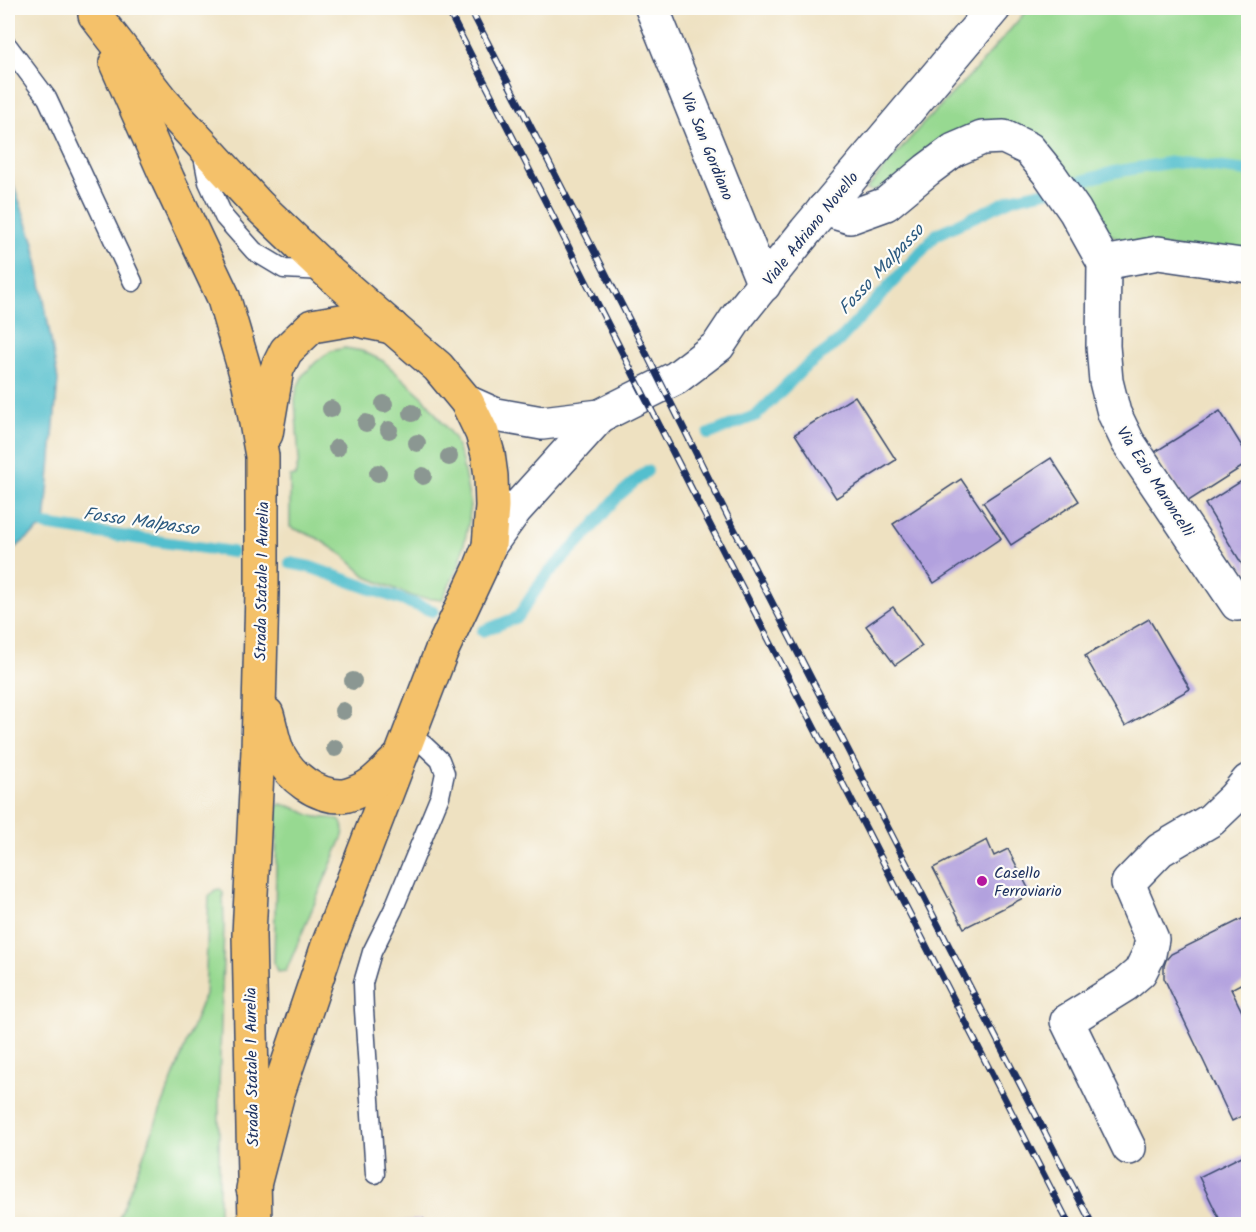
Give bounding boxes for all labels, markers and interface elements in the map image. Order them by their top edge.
street label: Via San Gordiano [674,89,740,204]
street label: Viale Adriano Novello [757,166,865,292]
water label: Fosso Malpasso [832,216,933,322]
street label: Via Ezio Maroncelli [1110,422,1201,543]
water label: Fosso Malpasso [81,500,202,545]
street label: Strada Statale 1 Aurelia [249,501,276,661]
place label: Casello Ferroviario [994,861,1062,904]
marker: Casello Ferroviario [975,874,989,888]
street label: Strada Statale 1 Aurelia [239,987,266,1147]

